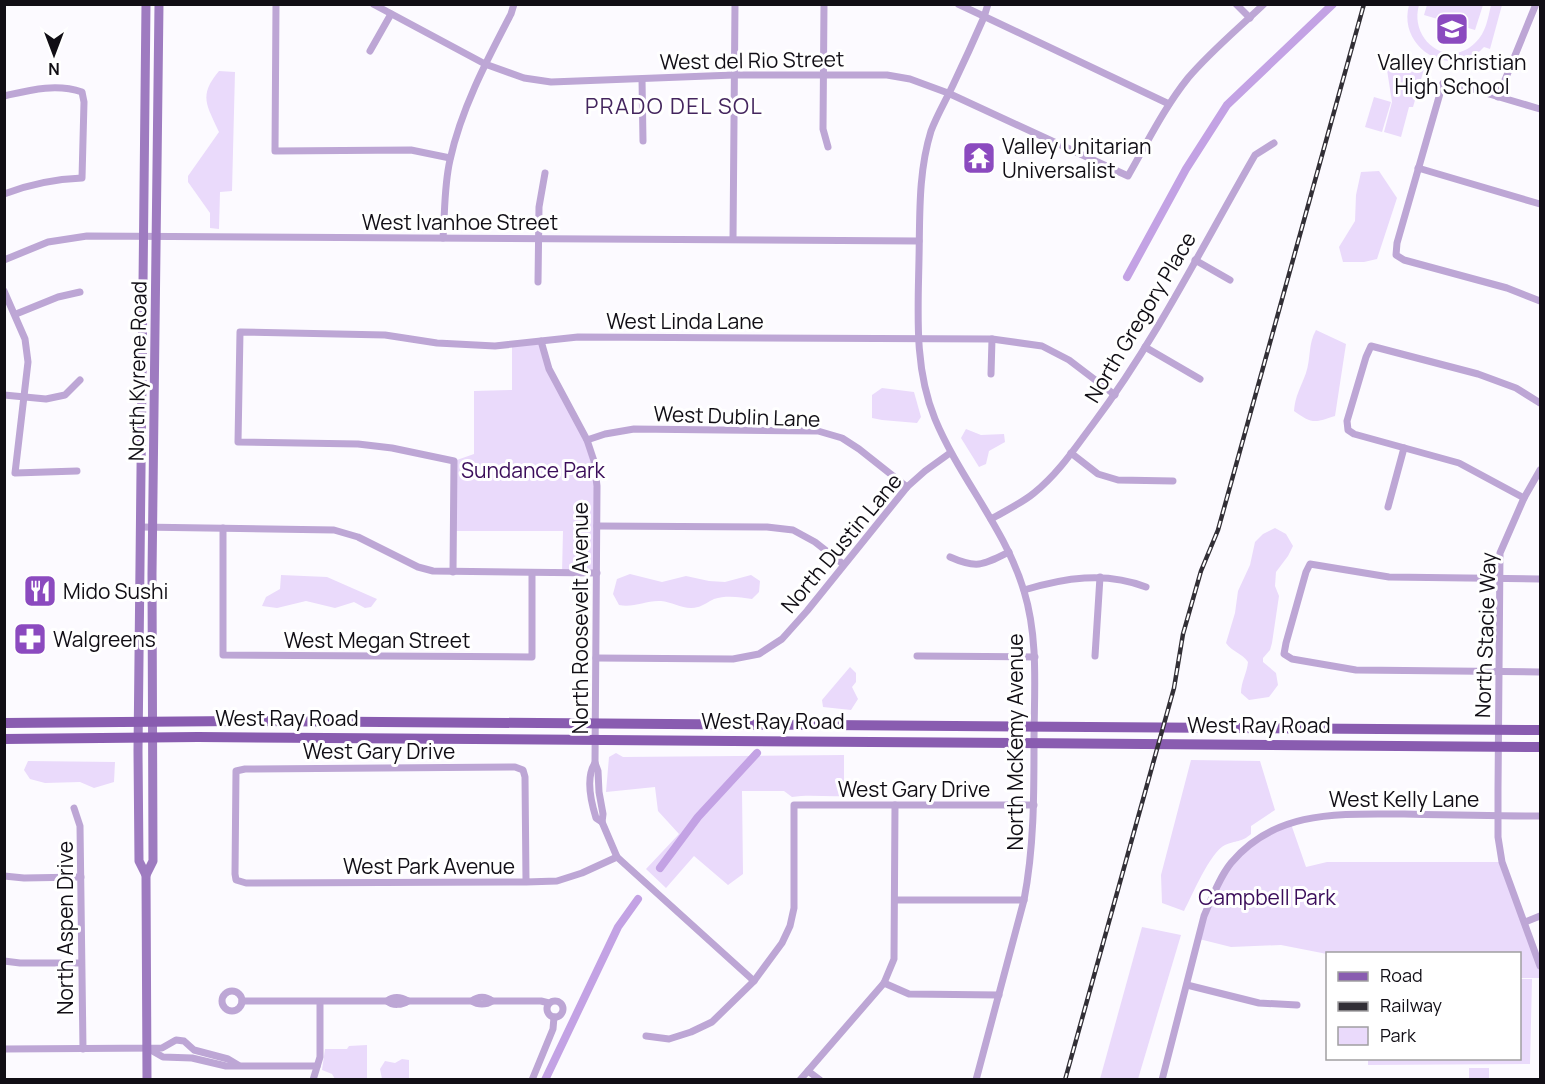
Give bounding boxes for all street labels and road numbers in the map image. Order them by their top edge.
street label: West del Rio Street [659,44,845,76]
street label: West Ivanhoe Street [362,208,558,236]
street label: North Gregory Place [1078,227,1202,407]
street label: North Kyrene Road [121,281,153,461]
street label: West Linda Lane [606,307,764,335]
street label: West Dublin Lane [653,399,821,433]
street label: North Dustin Lane [774,467,908,619]
street label: North Roosevelt Avenue [566,502,594,734]
street label: North Stacie Way [1468,552,1502,718]
street label: West Megan Street [284,626,470,654]
street label: North McKemy Avenue [1001,634,1029,850]
street label: West Ray Road [215,704,359,732]
street label: West Ray Road [701,707,845,735]
street label: West Ray Road [1187,711,1331,739]
street label: West Gary Drive [303,737,455,765]
street label: West Gary Drive [838,775,990,803]
street label: West Kelly Lane [1329,785,1479,813]
street label: North Aspen Drive [51,841,79,1015]
street label: West Park Avenue [343,852,515,880]

